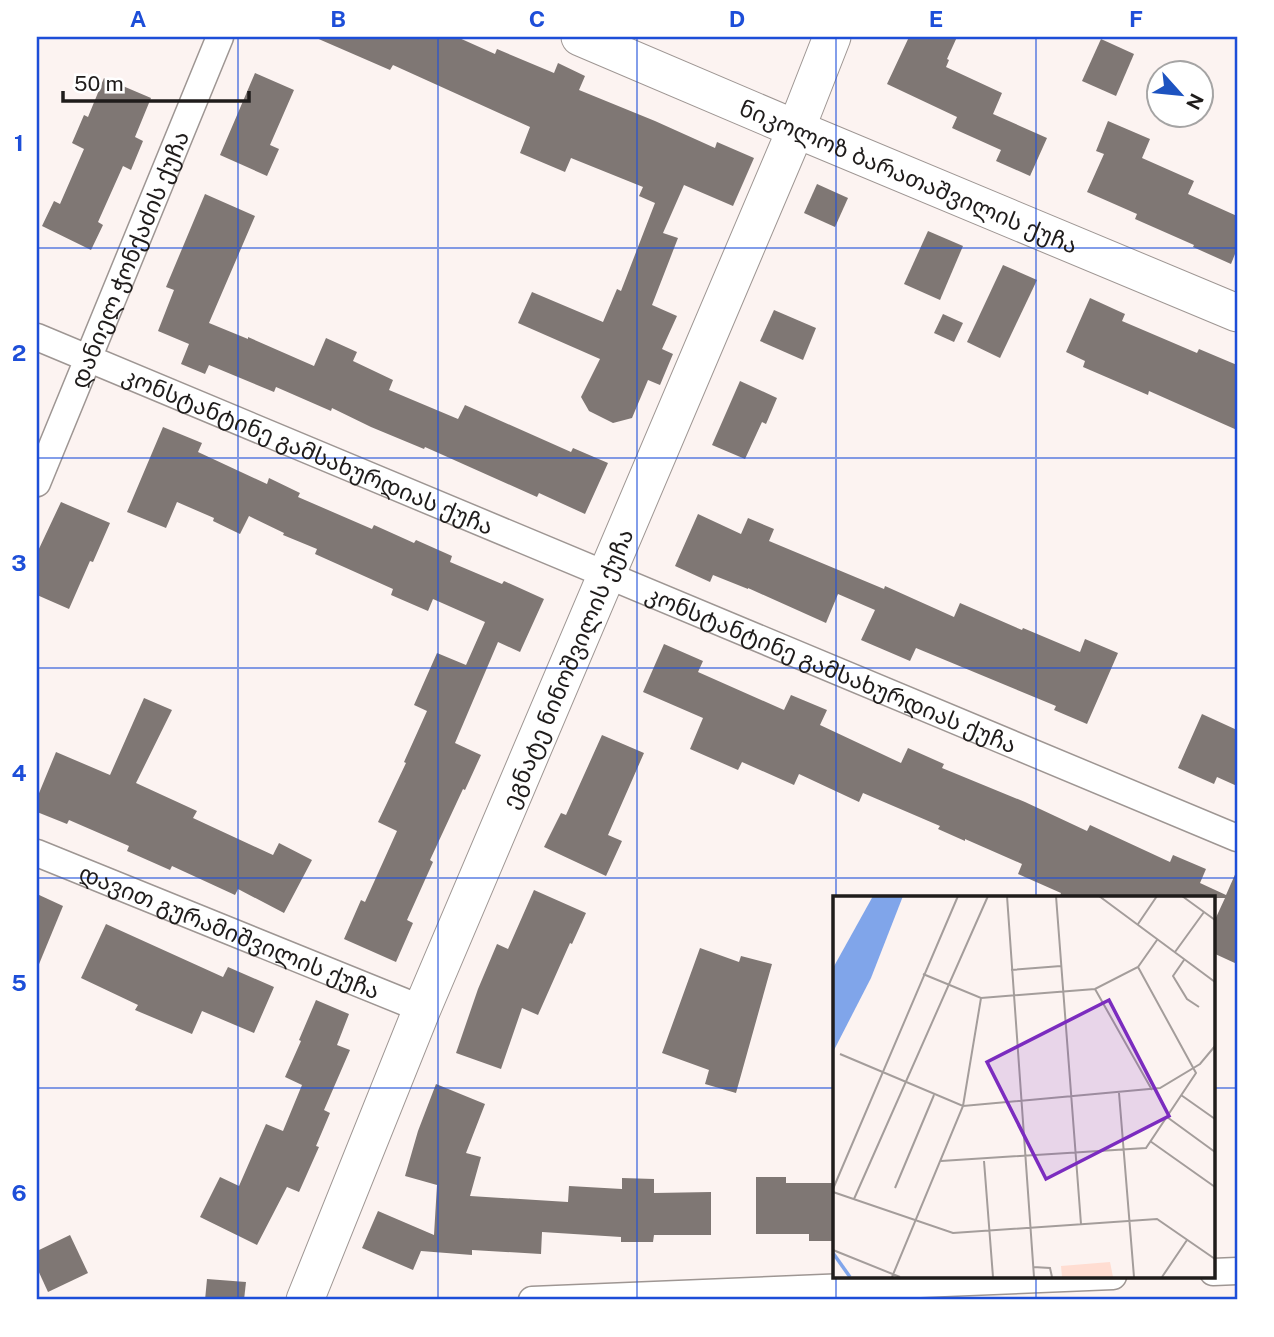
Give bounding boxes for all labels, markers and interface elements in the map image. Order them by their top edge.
text: A [130,5,147,32]
text: B [330,5,346,32]
text: C [529,5,545,32]
text: D [729,5,745,32]
text: E [929,5,943,32]
text: F [1129,5,1143,32]
scale bar [63,60,248,104]
north arrow [1144,60,1214,130]
text: 50 m [74,71,124,96]
text: N [1182,90,1208,113]
street label: ნიკოლოზ ბარათაშვილის ქუჩა [736,93,1082,259]
street label: დანიელ ჭონქაძის ქუჩა [64,126,194,392]
text: 1 [14,129,24,156]
text: 2 [12,339,26,366]
street label: კონსტანტინე გამსახურდიას ქუჩა [119,361,498,540]
street label: ეგნატე ნინოშვილის ქუჩა [496,524,638,812]
text: 3 [11,549,27,576]
street label: კონსტანტინე გამსახურდიას ქუჩა [642,579,1021,758]
text: 4 [11,759,27,786]
street label: დავით გურამიშვილის ქუჩა [75,858,384,1004]
inset map [833,896,1214,1278]
text: 5 [11,969,27,996]
text: 6 [11,1179,27,1206]

